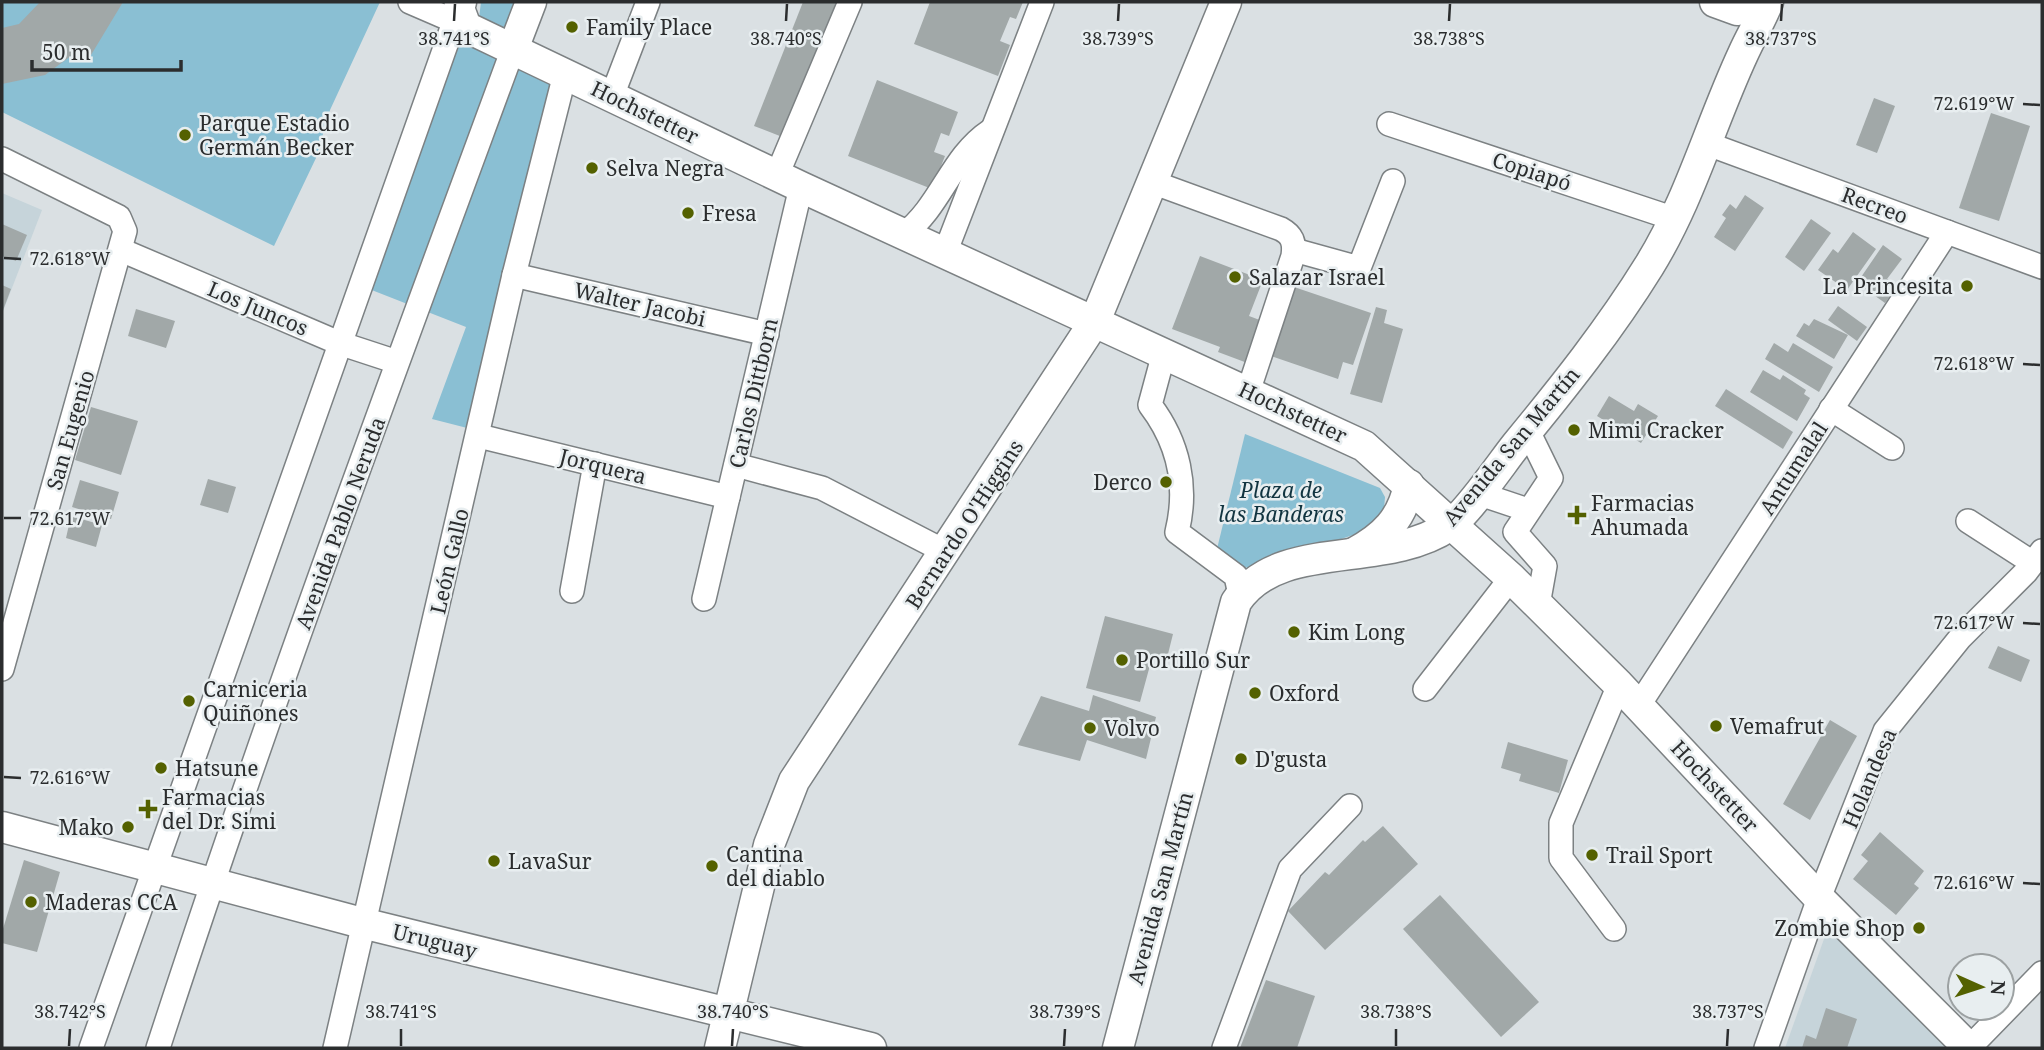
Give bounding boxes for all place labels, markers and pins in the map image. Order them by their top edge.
place label: Family Place [586,13,712,41]
marker: Family Place [564,19,580,35]
place label: Parque Estadio Germán Becker [199,109,354,161]
marker: Parque Estadio Germán Becker [177,127,193,143]
place label: Selva Negra [606,154,724,182]
marker: Selva Negra [584,160,600,176]
place label: Fresa [702,199,757,227]
marker: Fresa [680,205,696,221]
place label: Salazar Israel [1249,263,1385,291]
marker: Salazar Israel [1227,269,1243,285]
place label: La Princesita [1823,272,1953,300]
marker: La Princesita [1959,278,1975,294]
place label: Mimi Cracker [1588,416,1724,444]
marker: Mimi Cracker [1566,422,1582,438]
place label: Derco [1093,468,1152,496]
marker: Derco [1158,474,1174,490]
place label: Farmacias Ahumada [1591,489,1694,541]
marker: Farmacias Ahumada [1569,507,1585,523]
place label: Kim Long [1308,618,1405,646]
marker: Kim Long [1286,624,1302,640]
place label: Portillo Sur [1136,646,1250,674]
marker: Portillo Sur [1114,652,1130,668]
place label: Carniceria Quiñones [203,675,308,727]
place label: Oxford [1269,679,1339,707]
marker: Oxford [1247,685,1263,701]
marker: Carniceria Quiñones [181,693,197,709]
place label: Vemafrut [1730,712,1824,740]
place label: Volvo [1104,714,1160,742]
marker: Vemafrut [1708,718,1724,734]
marker: Volvo [1082,720,1098,736]
place label: D'gusta [1255,745,1327,773]
marker: D'gusta [1233,751,1249,767]
place label: Hatsune [175,754,258,782]
marker: Hatsune [153,760,169,776]
place label: Farmacias del Dr. Simi [162,783,276,835]
marker: Farmacias del Dr. Simi [140,801,156,817]
place label: Mako [58,813,114,841]
marker: Mako [120,819,136,835]
place label: Cantina del diablo [726,840,825,892]
place label: Trail Sport [1606,841,1713,869]
place label: LavaSur [508,847,592,875]
marker: Trail Sport [1584,847,1600,863]
marker: LavaSur [486,853,502,869]
marker: Cantina del diablo [704,858,720,874]
place label: Maderas CCA [45,888,178,916]
marker: Maderas CCA [23,894,39,910]
place label: Zombie Shop [1775,914,1905,942]
marker: Zombie Shop [1911,920,1927,936]

